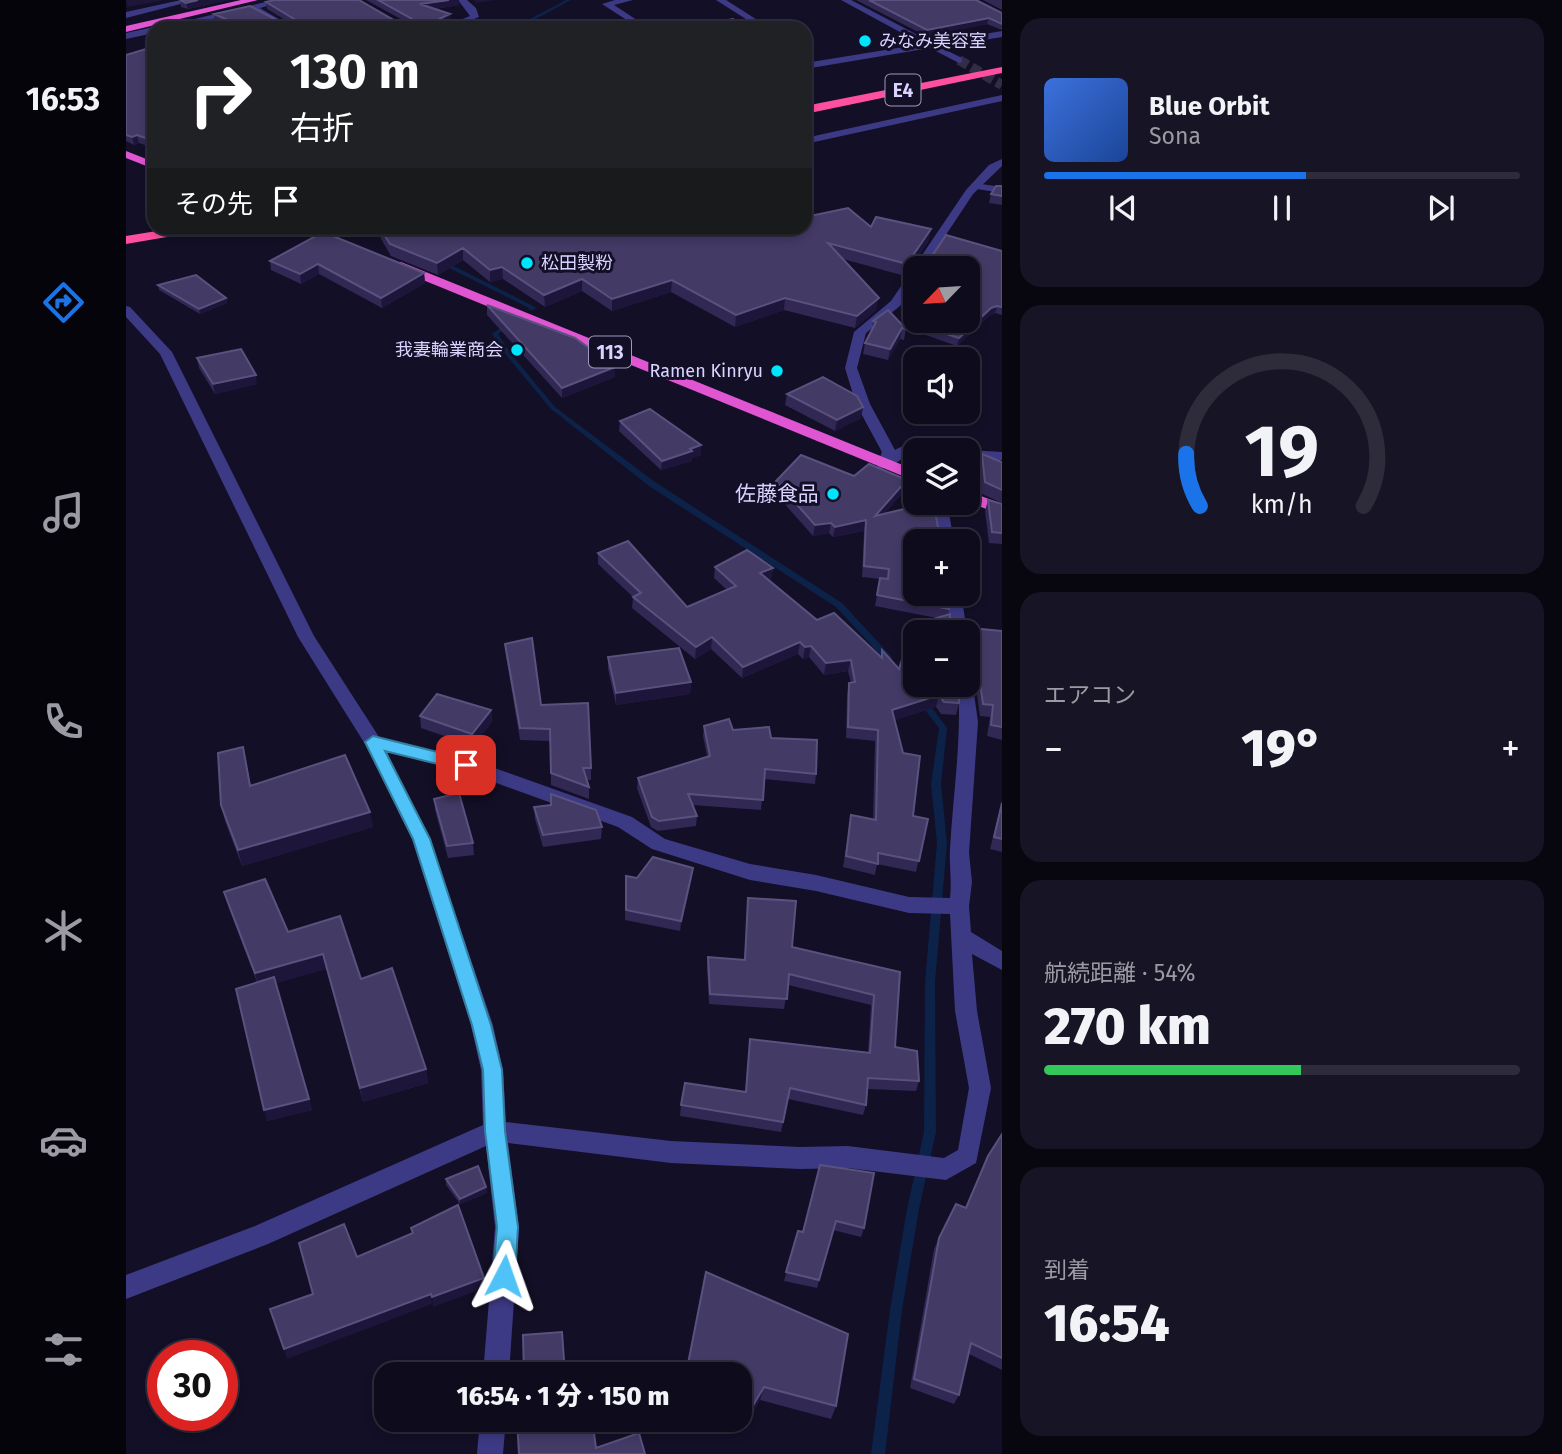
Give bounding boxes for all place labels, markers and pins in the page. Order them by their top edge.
place label: みなみ美容室 [879,30,987,52]
marker: みなみ美容室 [857,33,873,49]
place label: 松田製粉 [541,252,613,274]
marker: 松田製粉 [519,255,535,271]
place label: 我妻輪業商会 [395,339,503,361]
marker: 我妻輪業商会 [509,342,525,358]
place label: Ramen Kinryu [649,360,763,382]
marker: Ramen Kinryu [769,363,785,379]
place label: 佐藤食品 [735,481,819,507]
marker: 佐藤食品 [825,486,841,502]
pin [436,735,496,795]

